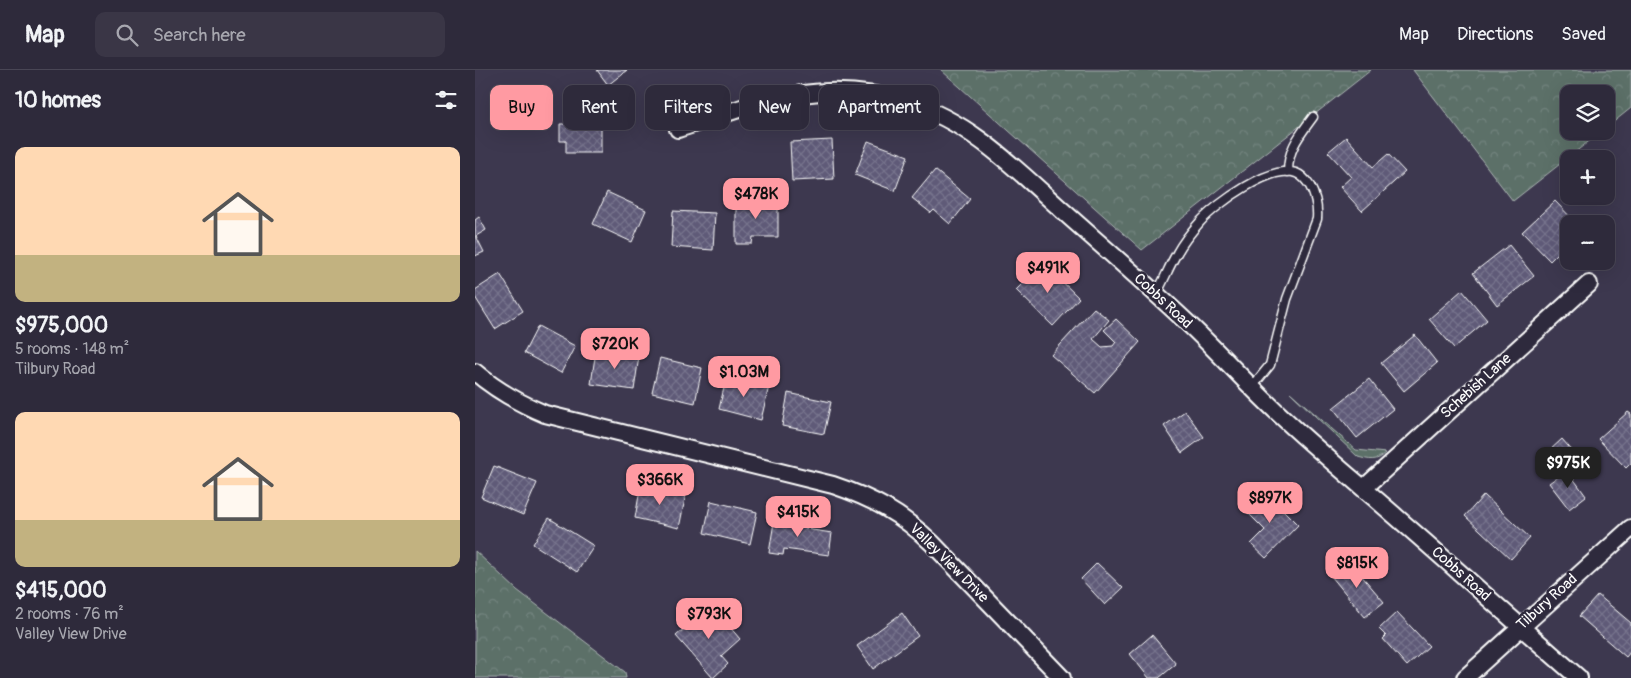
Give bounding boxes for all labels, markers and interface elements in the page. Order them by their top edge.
search box [95,12,445,57]
text: Map [25,20,65,49]
icon: search [113,21,141,49]
text: Search here [153,23,246,47]
text: Map [1399,23,1429,46]
text: Directions [1457,23,1533,46]
text: Saved [1561,23,1606,46]
chip: Buy [490,85,553,130]
chip: Rent [563,85,635,130]
chip: Filters [645,85,730,130]
chip: New [740,85,809,130]
chip: Apartment [819,85,939,130]
map controls [1560,85,1615,270]
button: layers [1560,85,1615,140]
icon: filters [432,86,460,114]
text: 10 homes [15,87,101,114]
button: + [1560,150,1615,205]
pin: $478K [721,178,791,220]
icon: home [193,179,283,269]
text: $478K [734,184,778,204]
button: − [1560,215,1615,270]
pin: $491K [1013,252,1083,294]
text: $491K [1027,258,1069,278]
street label: Cobbs Road [1130,269,1196,333]
text: $975,000 [15,312,108,339]
pin: $720K [580,328,650,370]
text: $720K [592,334,638,354]
text: 5 rooms · 148 m² [15,339,129,359]
street label: Schebish Lane [1437,349,1516,423]
pin: $1.03M [703,356,785,398]
text: Tilbury Road [15,359,96,379]
text: $1.03M [719,362,769,382]
icon: home [193,444,283,534]
pin: $975K [1533,446,1603,489]
text: $975K [1546,453,1590,473]
pin: $366K [625,464,695,506]
text: $366K [637,470,683,490]
pin: $897K [1235,482,1305,524]
text: $897K [1248,488,1292,508]
pin: $415K [763,496,833,538]
text: $415K [777,502,819,522]
street label: Valley View Drive [905,519,993,607]
street label: Cobbs Road [1427,542,1495,606]
pin: $815K [1322,546,1392,589]
text: $815K [1336,553,1378,573]
street label: Tilbury Road [1513,570,1581,634]
text: $415,000 [15,577,107,604]
pin: $793K [674,598,744,640]
text: 2 rooms · 76 m² [15,604,124,624]
text: $793K [687,604,731,624]
text: Valley View Drive [15,624,127,644]

